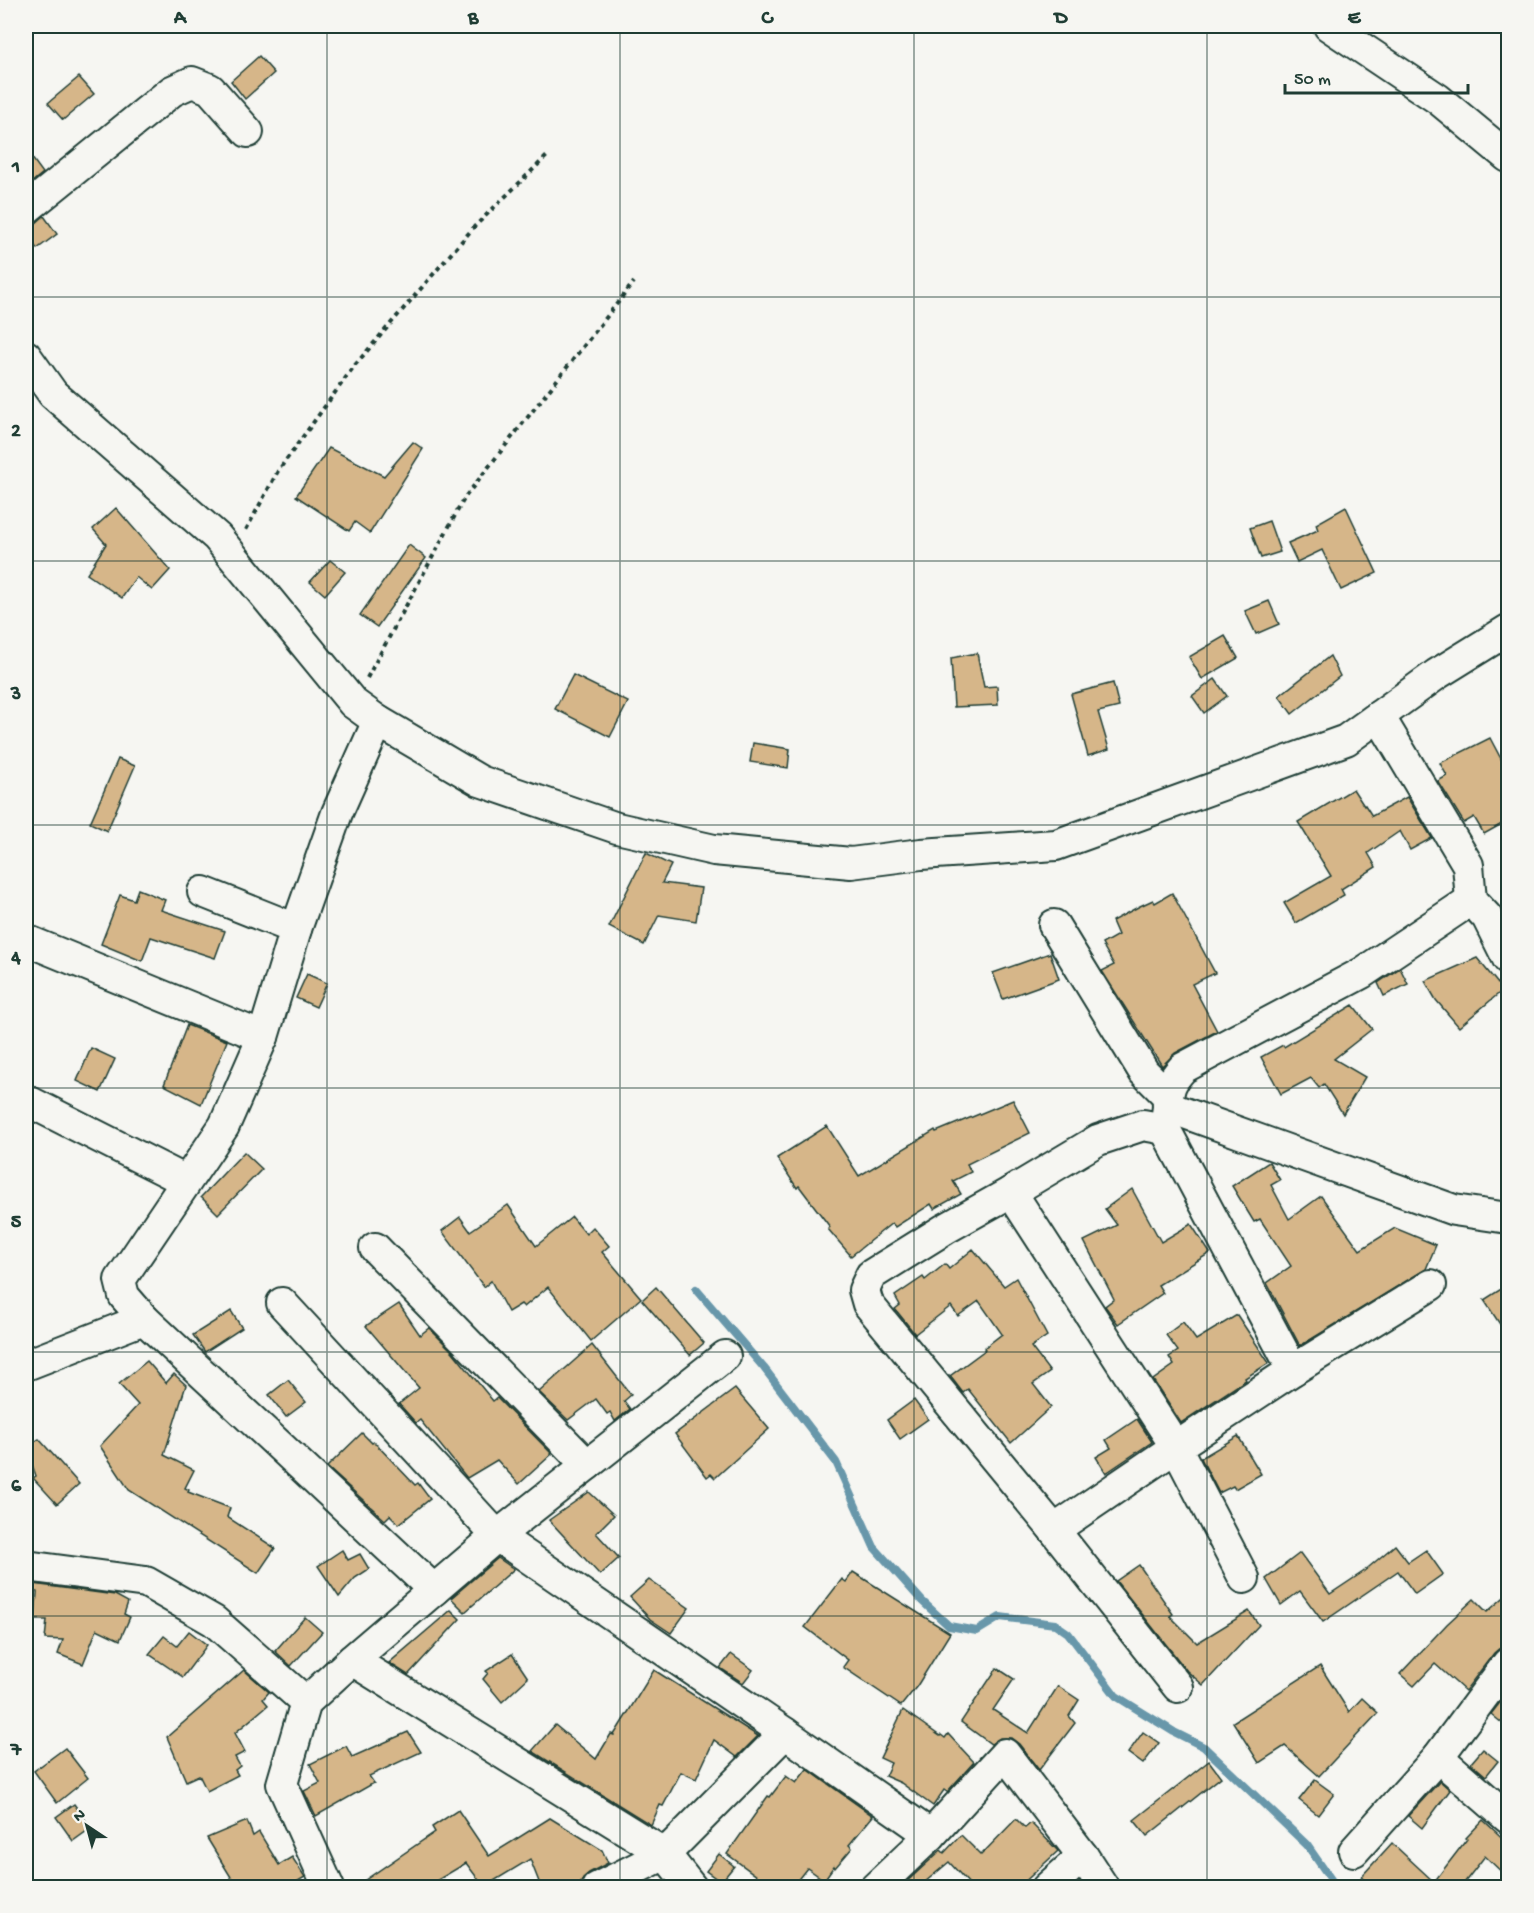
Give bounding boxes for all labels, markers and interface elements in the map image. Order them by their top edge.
text: A [173,8,188,31]
text: B [467,8,479,31]
text: C [761,8,775,31]
text: D [1052,8,1068,31]
text: E [1348,8,1362,31]
scale bar [1285,57,1468,95]
text: 50 m [1294,70,1331,91]
text: 1 [11,157,20,180]
text: 2 [11,421,21,444]
text: 3 [10,684,21,707]
text: 4 [10,948,21,971]
text: 5 [11,1212,22,1235]
text: 6 [11,1476,22,1499]
text: 7 [10,1740,23,1763]
north arrow [57,1796,117,1856]
text: N [70,1806,90,1827]

